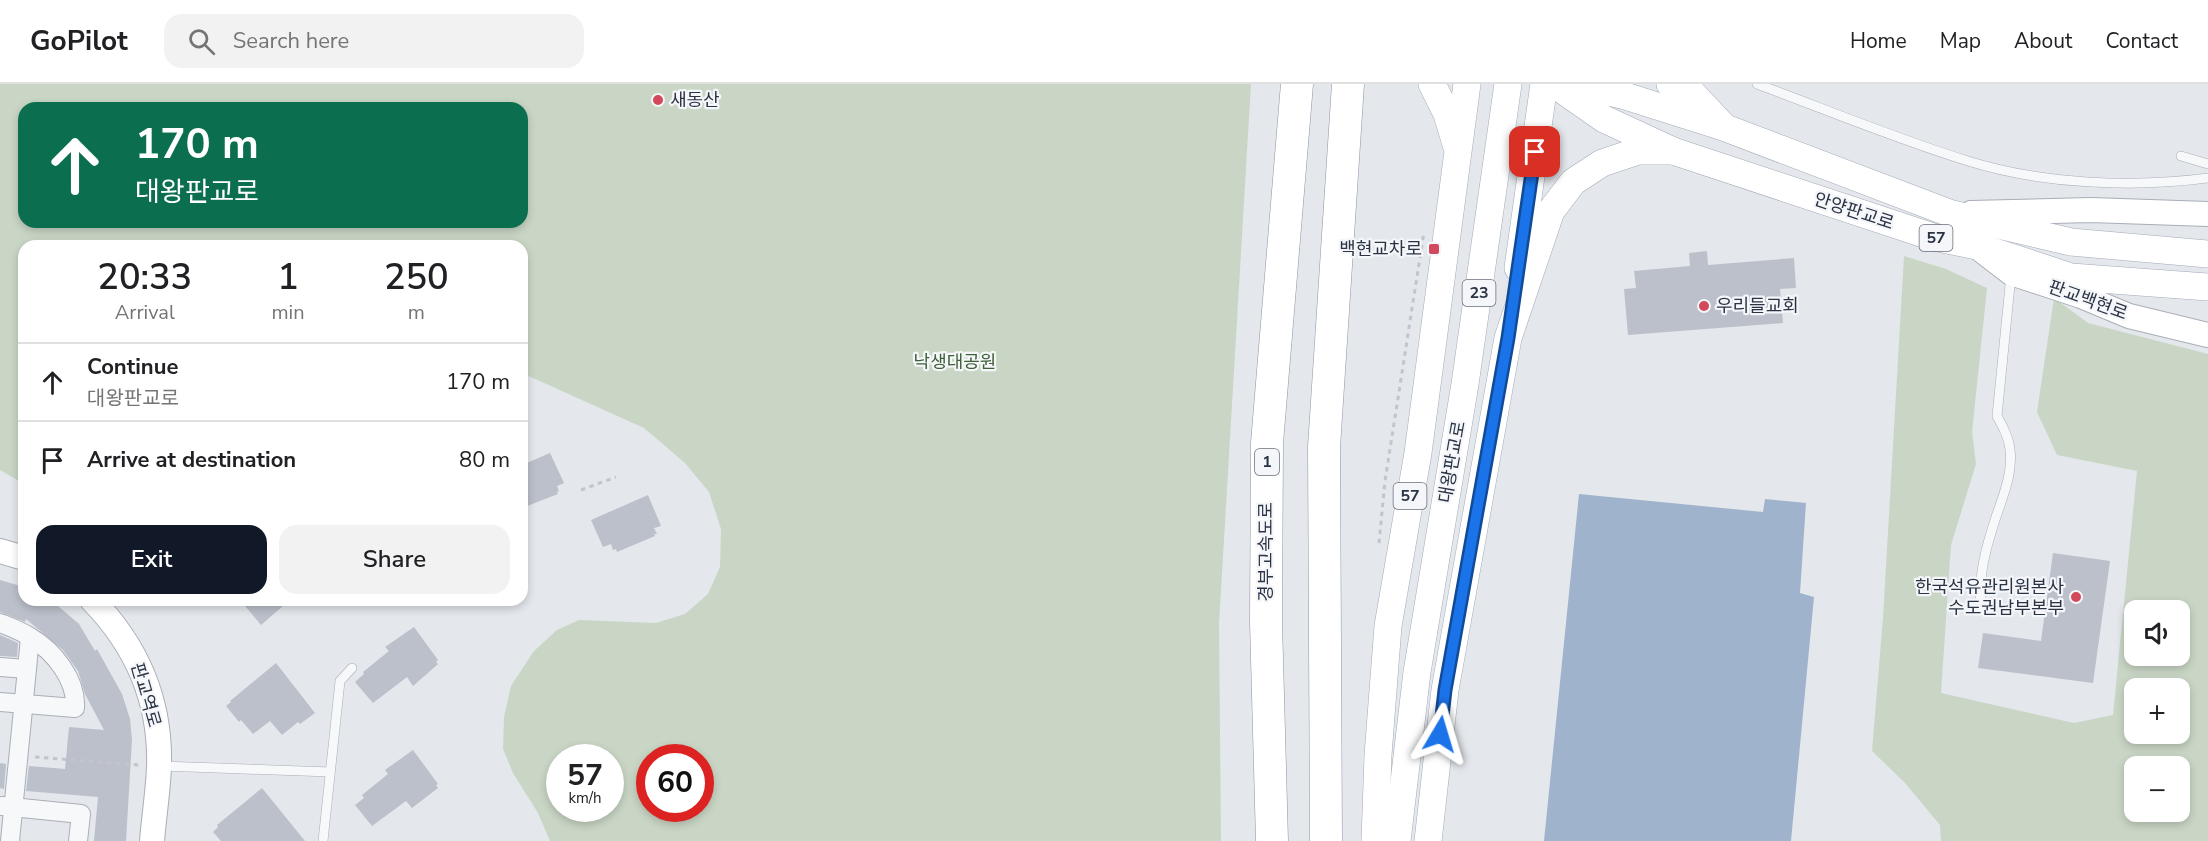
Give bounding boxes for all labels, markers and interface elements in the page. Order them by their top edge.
search box [164,14,584,68]
text: GoPilot [30,22,128,60]
icon: search [185,25,218,58]
text: Search here [233,26,349,56]
text: Home [1850,27,1907,55]
text: Map [1940,27,1981,55]
text: About [2014,27,2072,55]
text: Contact [2105,27,2178,55]
place label: 새동산 [670,88,720,112]
marker: 새동산 [651,93,665,107]
text: 170 m [135,116,259,173]
icon: ahead [36,126,114,204]
pin [1509,126,1560,177]
icon: arrive [1518,135,1551,168]
text: 대왕판교로 [135,174,259,211]
street label: 안양판교로 [1811,187,1897,235]
road number: 57 [1920,225,1952,251]
place label: 백현교차로 [1339,237,1422,261]
marker: 백현교차로 [1427,242,1441,256]
text: 20:33 [97,253,192,302]
text: 1 [277,253,299,302]
text: 250 [384,253,449,302]
street label: 판교백현로 [2045,275,2131,325]
road number: 23 [1462,280,1496,306]
place label: 우리들교회 [1716,294,1799,318]
text: Arrival [115,299,175,326]
text: min [272,299,305,326]
text: m [408,299,425,326]
marker: 우리들교회 [1697,299,1711,313]
park label: 낙생대공원 [914,350,996,374]
text: Continue [87,352,178,382]
icon: ahead [36,366,69,399]
text: 170 m [446,367,510,397]
text: 대왕판교로 [87,385,179,412]
street label: 대왕판교로 [1433,419,1471,505]
icon: arrive [36,444,69,477]
text: Arrive at destination [87,445,296,475]
text: 80 m [459,445,510,475]
road number: 1 [1255,449,1279,475]
road number: 57 [1394,483,1426,509]
street label: 경부고속도로 [1254,502,1278,602]
button: Exit [36,525,267,594]
button: Share [279,525,510,594]
place label: 한국석유관리원본사 수도권남부본부 [1915,575,2064,620]
marker: 한국석유관리원본사 수도권남부본부 [2069,590,2083,604]
map controls [2124,600,2190,822]
button: sound [2124,600,2190,666]
street label: 판교역로 [125,660,167,730]
button: + [2124,678,2190,744]
position arrow [1408,702,1472,766]
speed limit sign: 60 [636,744,714,822]
text: 57 [567,755,603,796]
button: − [2124,756,2190,822]
text: km/h [568,788,602,808]

